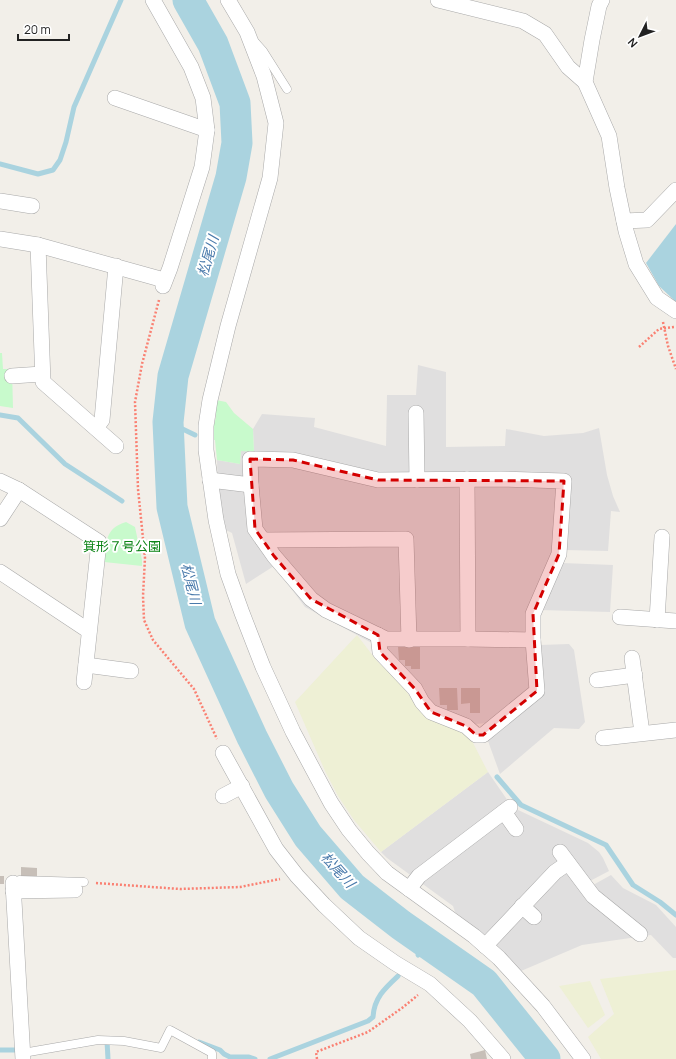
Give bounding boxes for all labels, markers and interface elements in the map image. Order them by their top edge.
scale bar [18,16,69,42]
north arrow [620,16,660,56]
text: 20 m [24,21,51,38]
text: N [624,35,640,51]
water label: 松尾川 [193,231,223,279]
park label: 箕形７号公園 [83,537,161,555]
water label: 松尾川 [177,561,206,608]
water label: 松尾川 [317,848,361,893]

